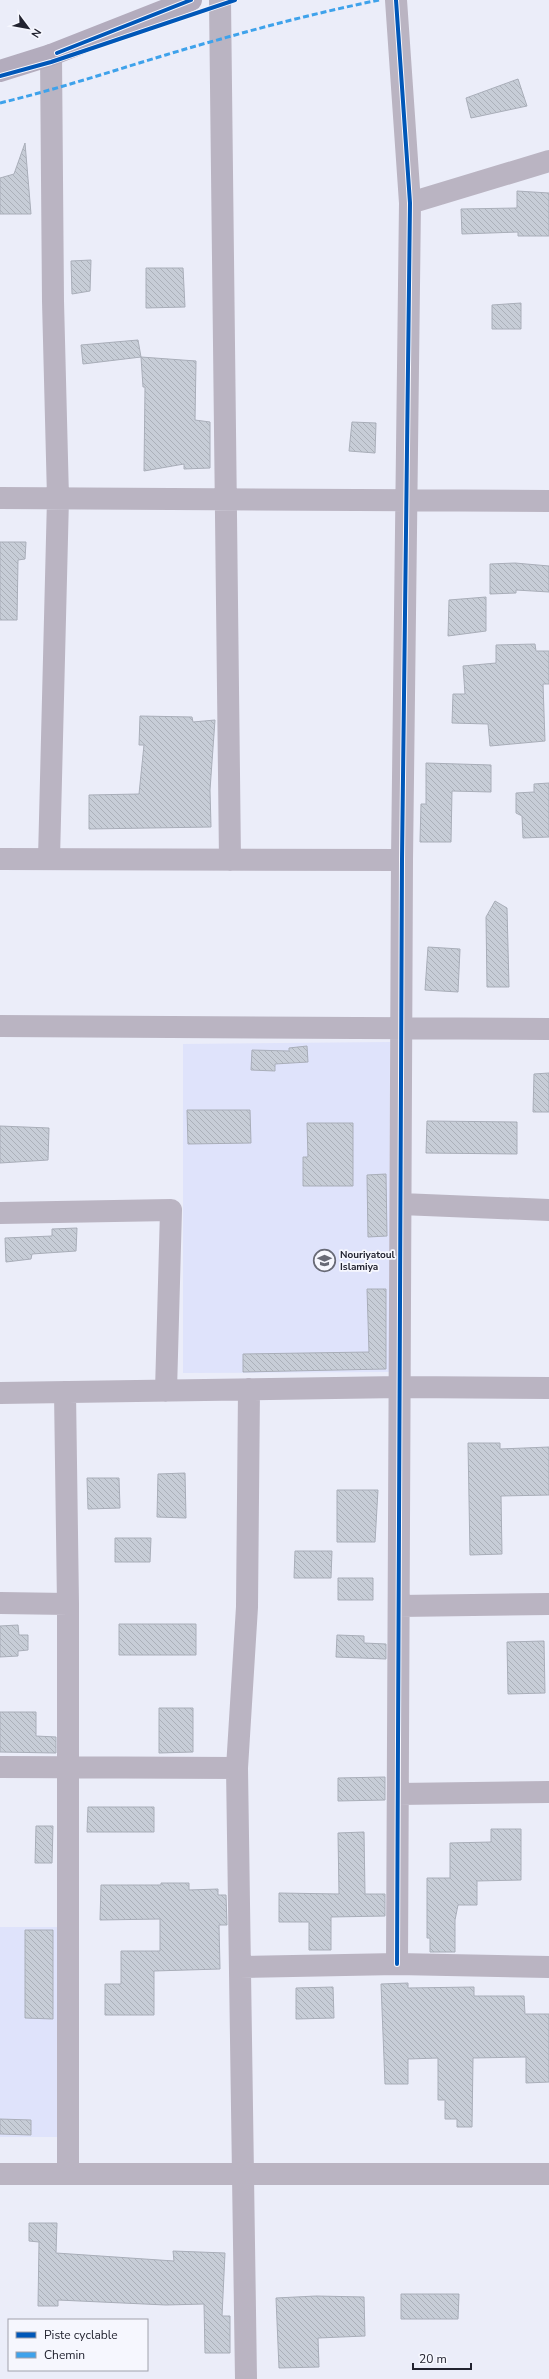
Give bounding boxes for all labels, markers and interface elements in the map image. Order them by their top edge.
north arrow [8,8,48,48]
text: N [28,26,45,41]
school or university icon: Nouriyatoul Islamiya [312,1248,338,1274]
place label: Nouriyatoul Islamiya [340,1248,395,1274]
legend [8,2319,148,2371]
text: Piste cyclable [44,2327,118,2343]
scale bar [413,2345,471,2371]
text: Chemin [44,2347,85,2363]
text: 20 m [419,2351,447,2367]

